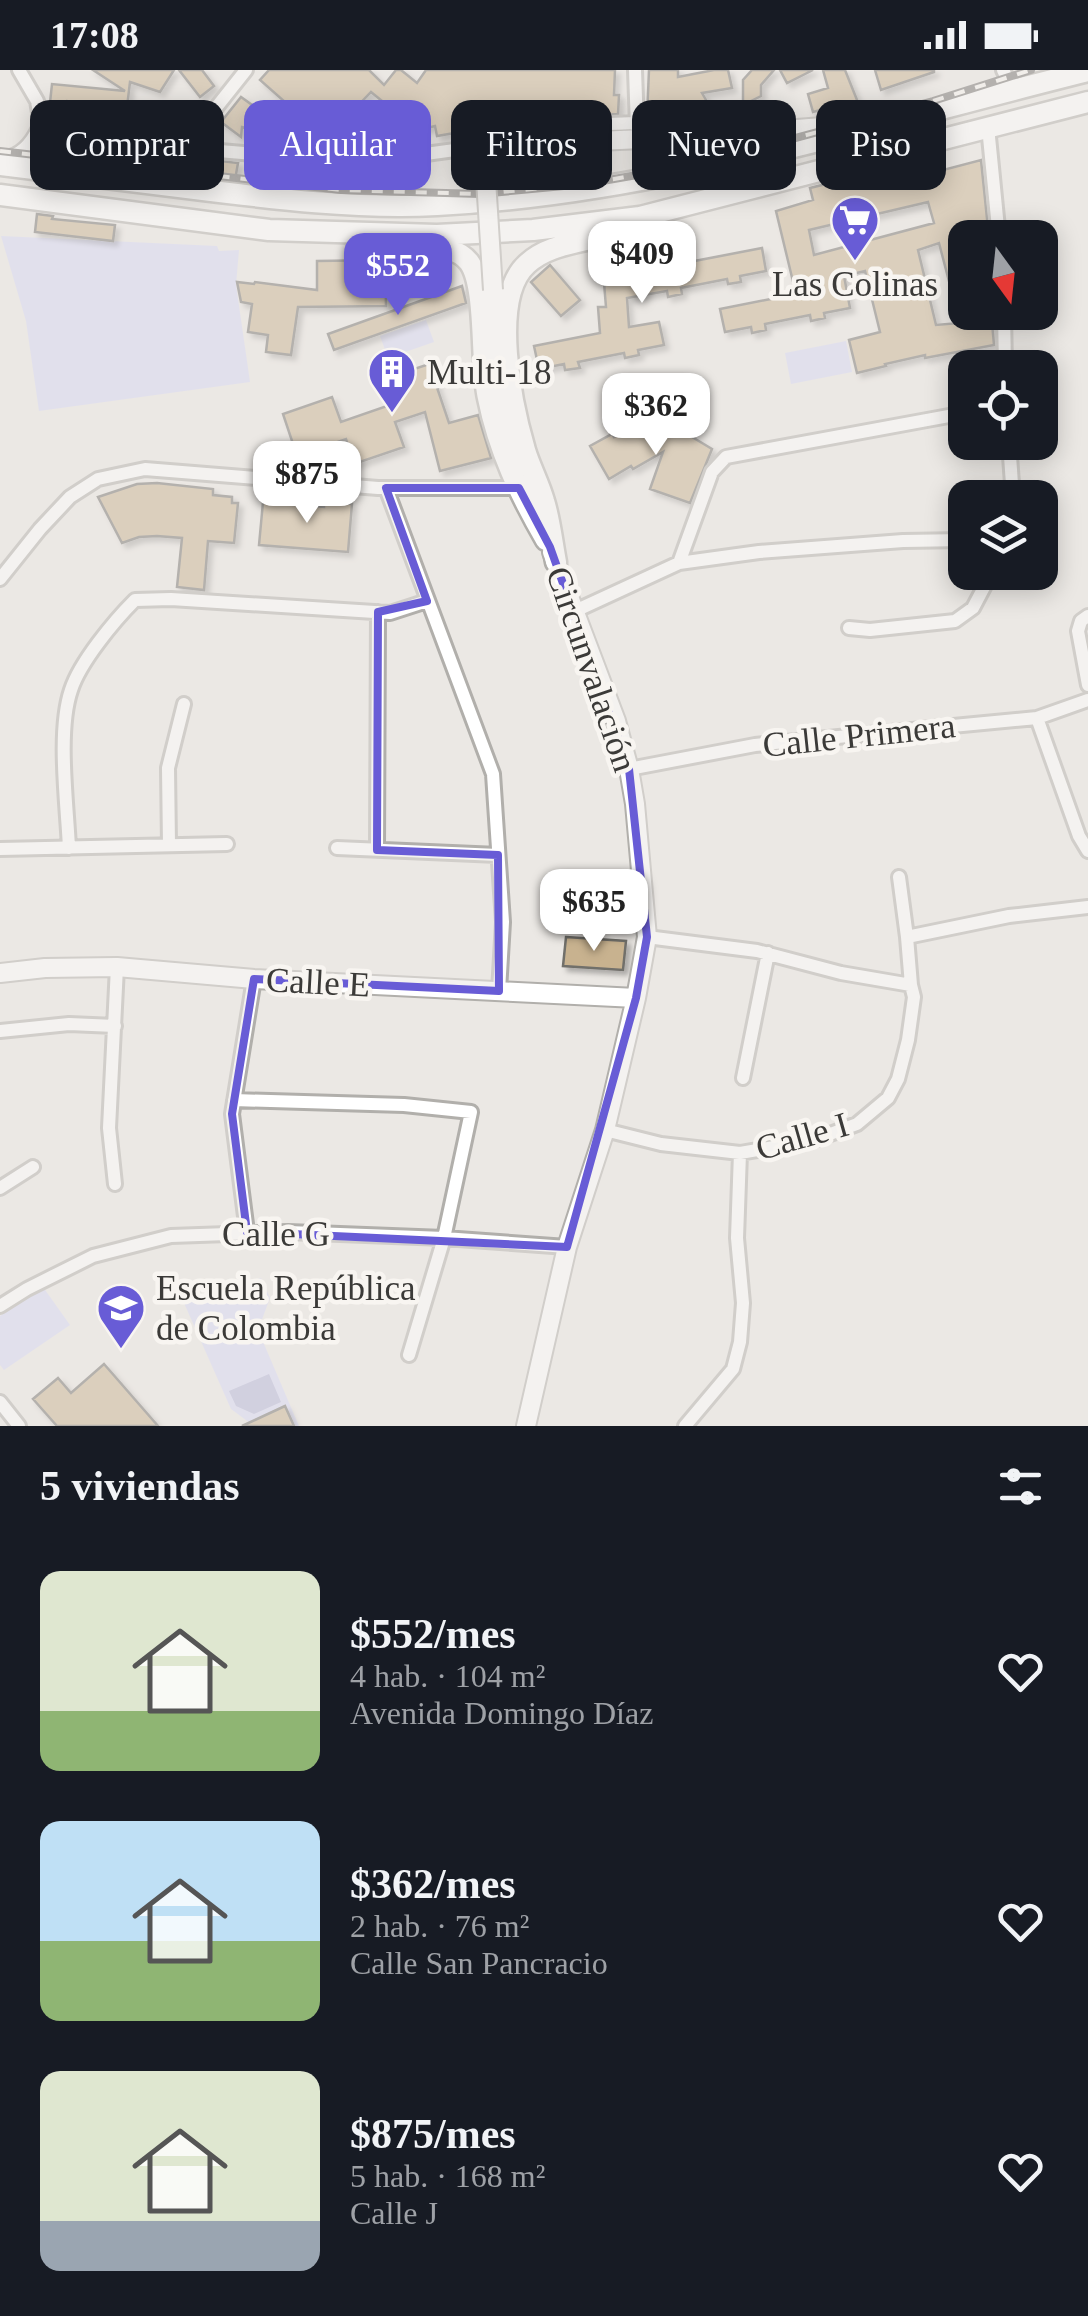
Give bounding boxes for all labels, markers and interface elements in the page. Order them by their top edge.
text: 17:08 [50,14,139,56]
chip: Comprar [30,100,224,190]
chip: Alquilar [244,100,431,190]
chip: Filtros [451,100,612,190]
chip: Nuevo [632,100,796,190]
chip: Piso [816,100,946,190]
supermarket icon: Las Colinas [829,194,881,262]
north arrow [948,220,1058,330]
map controls [948,220,1058,590]
pin: $409 [583,221,701,306]
pin: $552 [339,233,457,318]
text: $409 [610,235,674,271]
text: $552 [366,247,430,283]
place label: Las Colinas [772,265,938,304]
building icon: Multi-18 [366,346,418,414]
button: locate [948,350,1058,460]
place label: Multi-18 [427,353,551,392]
pin: $362 [597,373,715,458]
text: $362 [624,387,688,423]
pin: $875 [248,441,366,526]
text: $875 [275,455,339,491]
button: layers [948,480,1058,590]
street label: Circunvalación [538,562,645,777]
street label: Calle Primera [761,706,958,765]
pin: $635 [535,869,653,954]
text: $635 [562,883,626,919]
street label: Calle E [265,960,371,1005]
street label: Calle I [751,1105,853,1168]
street label: Calle G [222,1215,330,1254]
place label: Escuela República de Colombia [156,1269,416,1348]
school or university icon: Escuela República de Colombia [95,1282,147,1350]
icon: filters [993,1459,1048,1514]
text: 5 viviendas [40,1463,240,1509]
icon: home [120,1611,240,1731]
text: $552/mes [350,1611,516,1657]
icon: heart [993,1644,1048,1699]
text: 4 hab. · 104 m² [350,1658,545,1694]
text: Avenida Domingo Díaz [350,1695,653,1731]
icon: home [120,1861,240,1981]
text: $362/mes [350,1861,516,1907]
icon: heart [993,1894,1048,1949]
text: 2 hab. · 76 m² [350,1908,529,1944]
text: Calle San Pancracio [350,1945,608,1981]
icon: home [120,2111,240,2231]
text: $875/mes [350,2111,516,2157]
icon: heart [993,2144,1048,2199]
text: 5 hab. · 168 m² [350,2158,545,2194]
text: Calle J [350,2195,438,2231]

